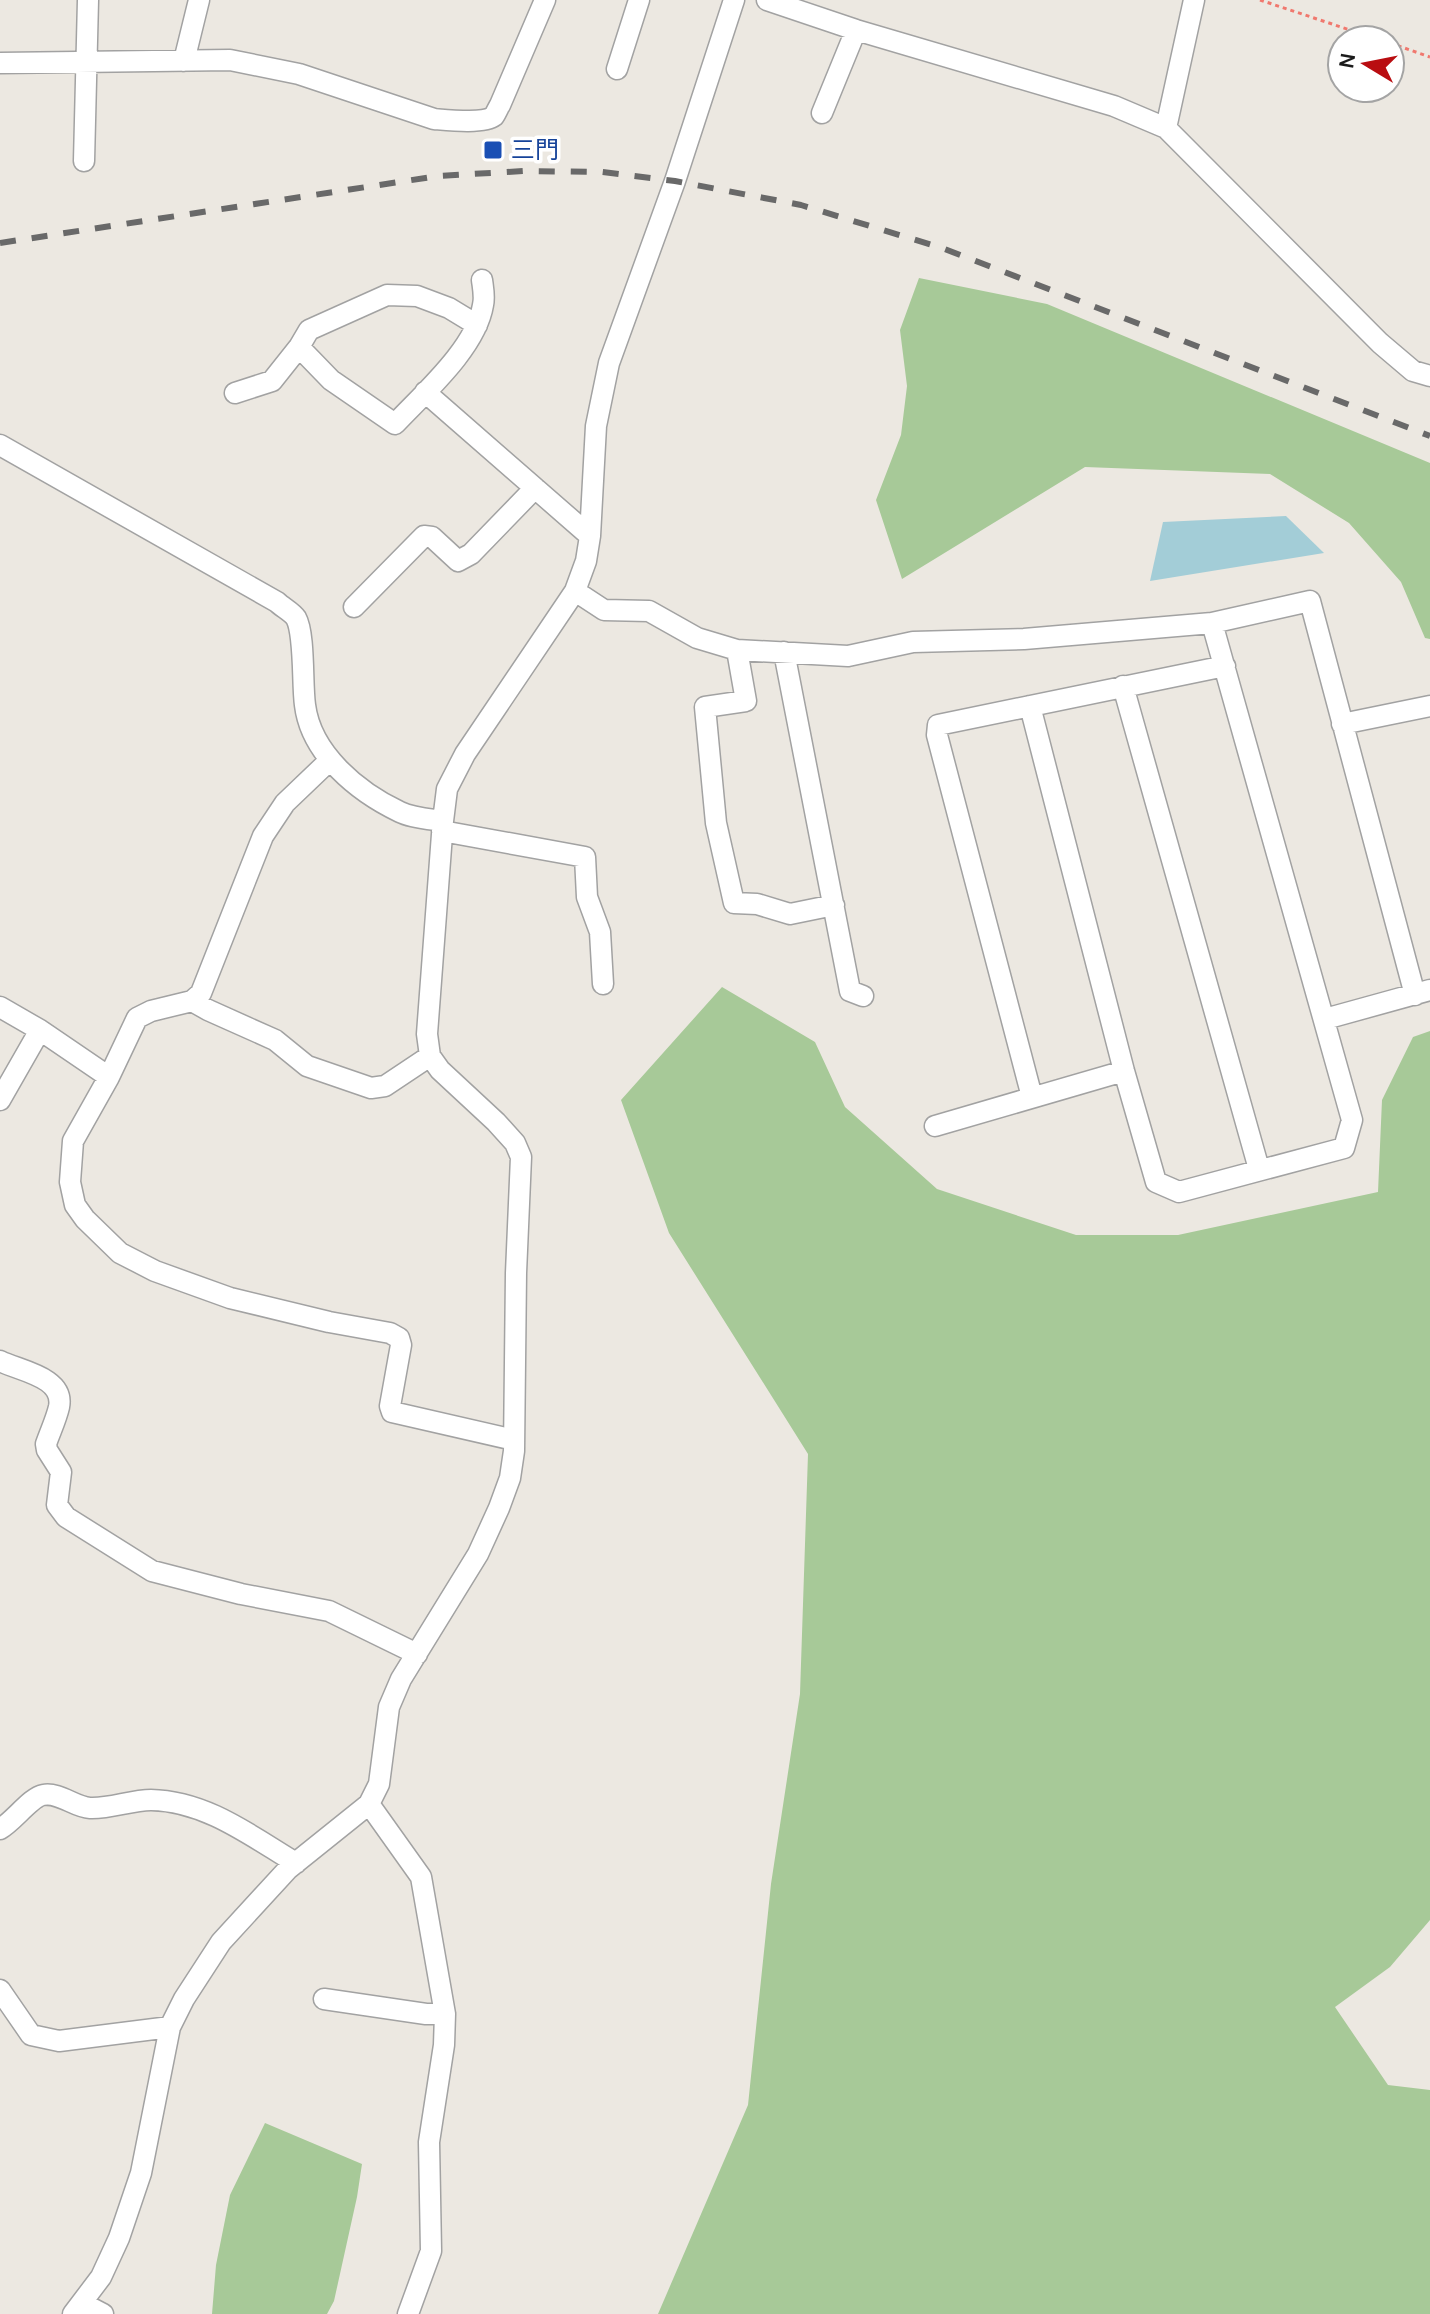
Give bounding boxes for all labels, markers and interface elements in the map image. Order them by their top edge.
north arrow [1326,24,1406,104]
text: N [1333,51,1361,71]
place label: 三門 [511,136,559,164]
marker: 三門 [482,139,504,161]

